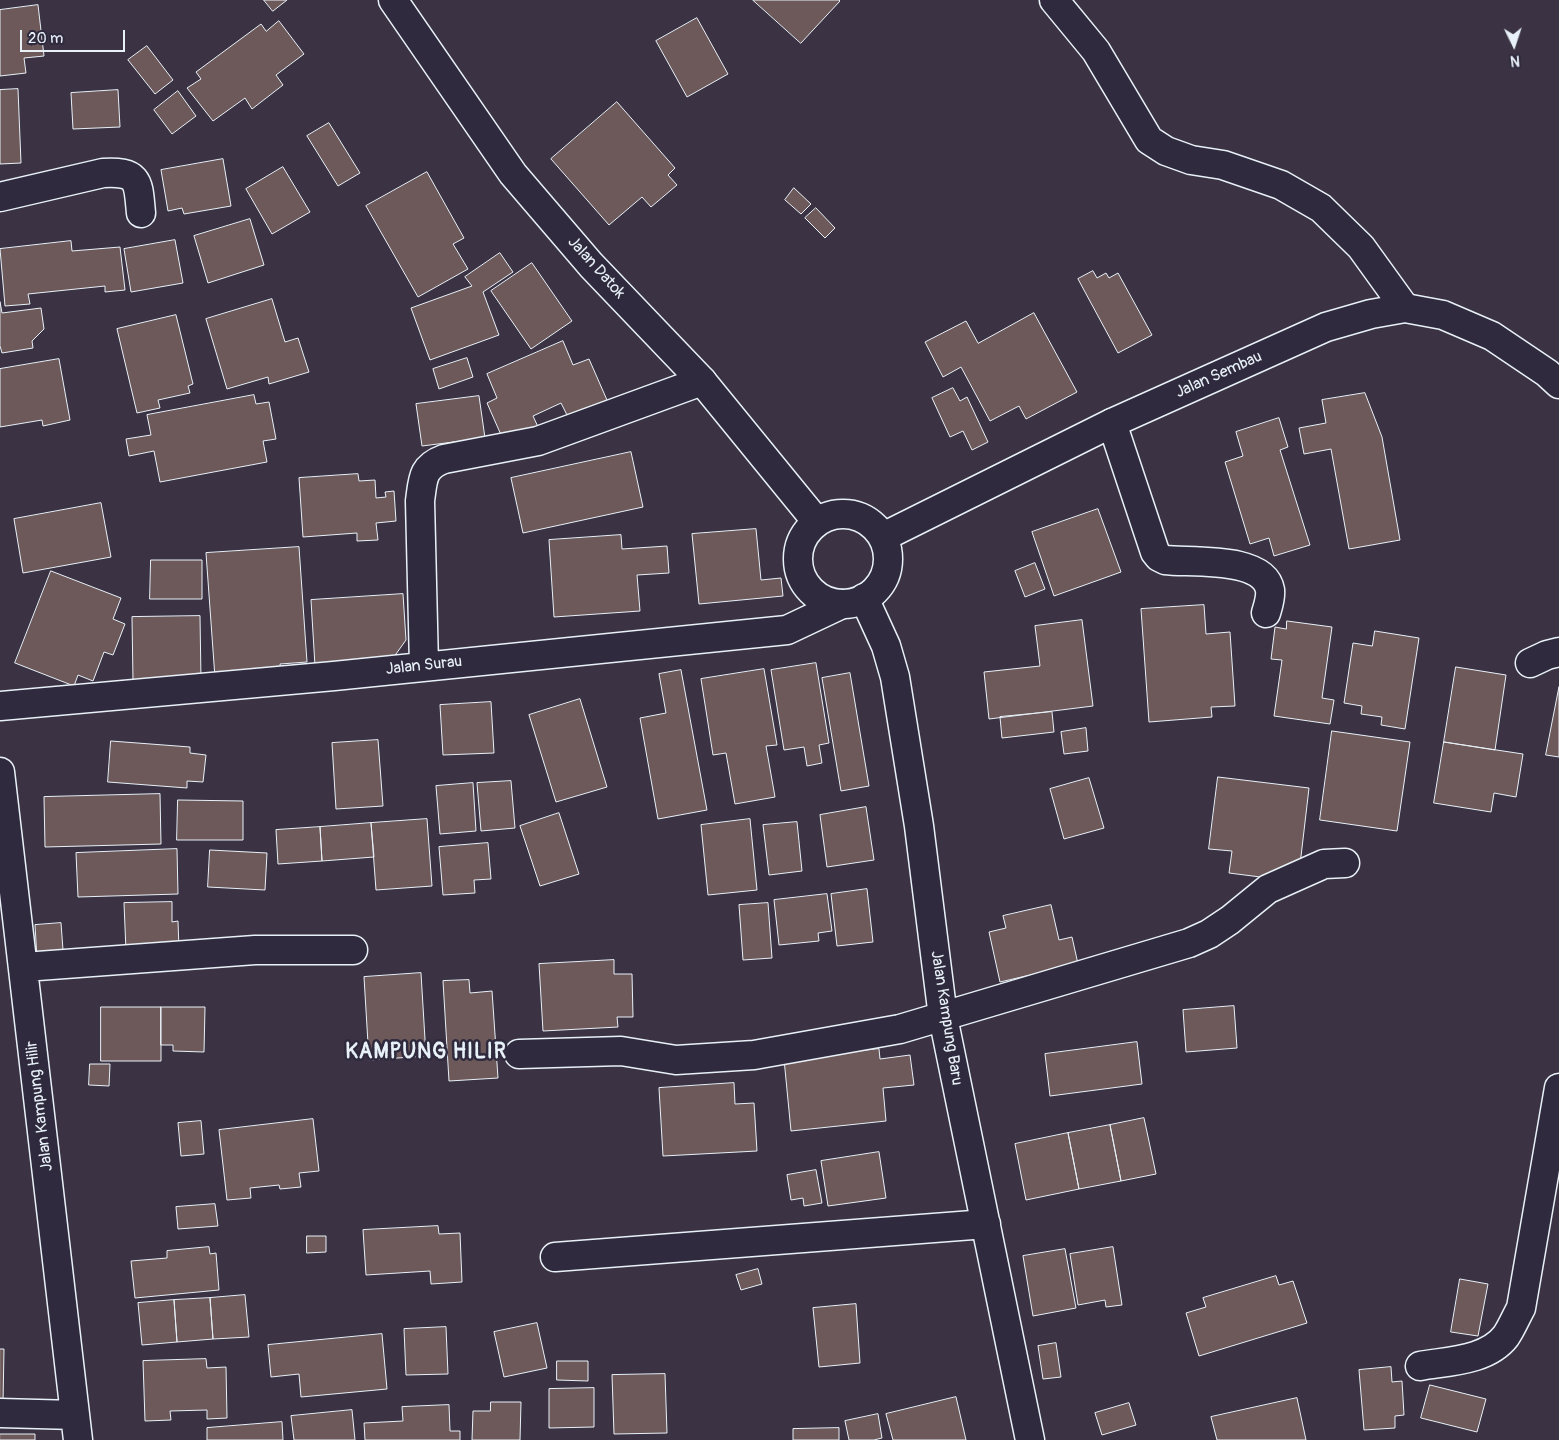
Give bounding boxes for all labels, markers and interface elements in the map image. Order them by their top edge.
scale bar [22,20,128,52]
north arrow [1489,20,1539,70]
text: 20 m [28,29,63,48]
text: N [1510,52,1520,69]
street label: Jalan Datok [563,233,629,303]
street label: Jalan Sembau [1173,347,1265,403]
street label: Jalan Surau [385,652,463,680]
street label: Jalan Kampung Baru [926,949,966,1087]
street label: Jalan Kampung Hilir [22,1040,58,1172]
district label: KAMPUNG HILIR [344,1040,508,1066]

